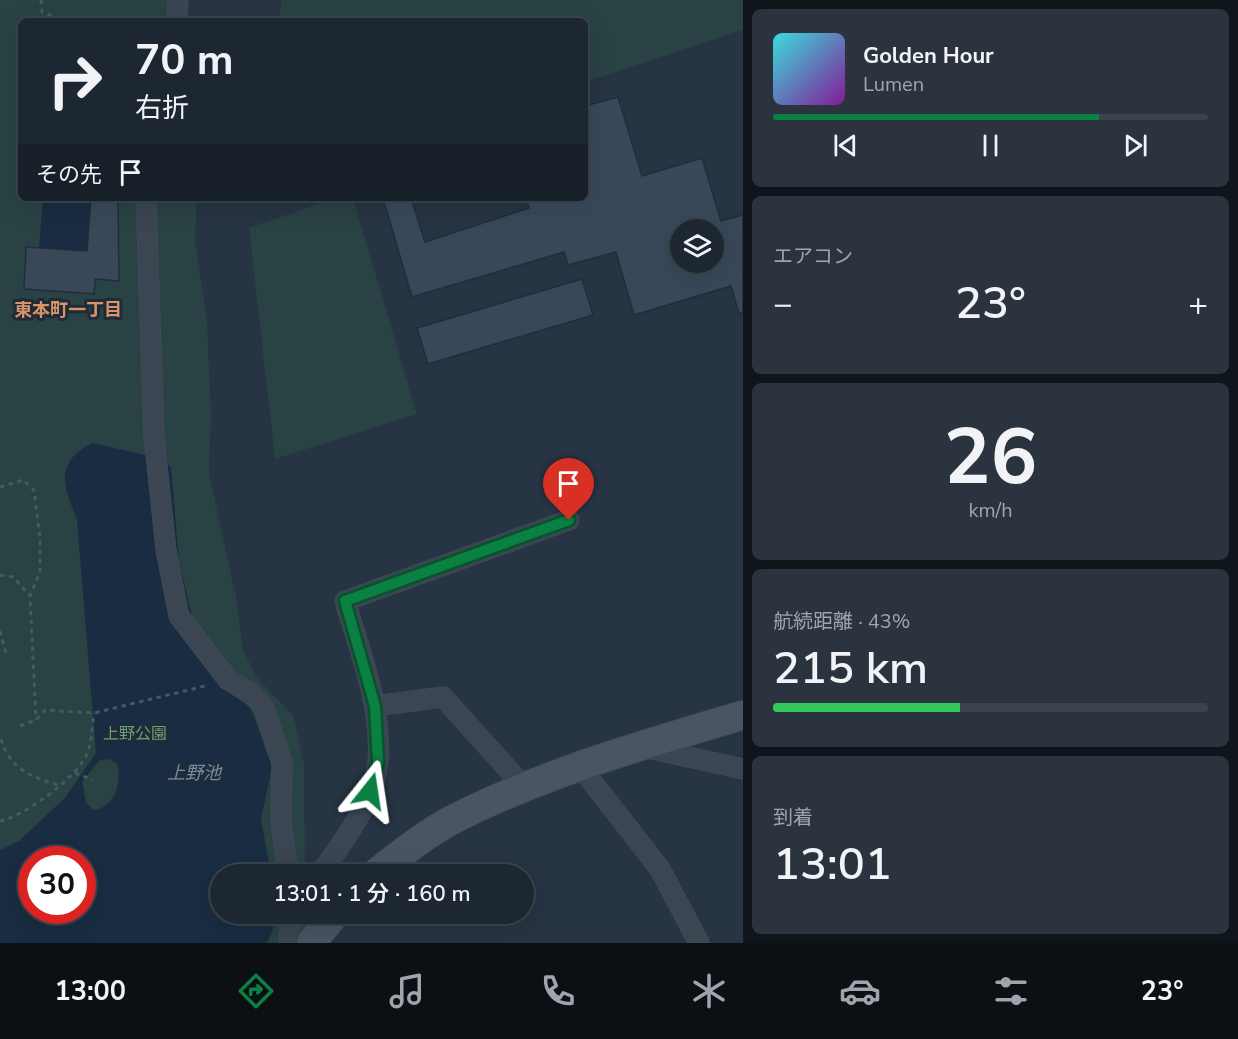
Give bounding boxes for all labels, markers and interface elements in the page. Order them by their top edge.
text: 70 m [135,32,234,89]
text: Golden Hour [863,41,994,71]
icon: right [36,42,114,120]
text: Lumen [863,71,924,98]
text: 右折 [135,90,189,127]
icon: previous [829,129,862,162]
icon: pause [974,129,1007,162]
icon: next [1119,129,1152,162]
icon: arrive [114,156,147,189]
text: その先 [36,160,102,190]
map controls [670,219,724,273]
button: layers [670,219,724,273]
text: エアコン [773,243,853,270]
text: 23° [955,273,1026,334]
text: − [773,282,793,327]
text: + [1188,282,1208,327]
district label: 東本町一丁目 [14,298,122,322]
text: 26 [944,404,1037,511]
pin [543,458,594,520]
icon: arrive [552,467,585,500]
text: km/h [968,497,1013,524]
text: 航続距離 · 43% [773,608,910,635]
text: 215 km [773,638,928,699]
park label: 上野公園 [103,723,167,745]
position arrow [338,759,402,823]
water label: 上野池 [167,761,223,785]
text: 到着 [773,804,813,831]
text: 13:01 [773,834,892,895]
speed limit sign: 30 [18,846,96,924]
text: 13:01 · 1 分 · 160 m [273,879,471,909]
icon: directions [235,970,277,1012]
icon: music [386,970,428,1012]
icon: phone [537,970,579,1012]
icon: climate [688,970,730,1012]
icon: car [839,970,881,1012]
icon: filters [990,970,1032,1012]
text: 13:00 [54,973,126,1010]
text: 23° [1141,973,1183,1010]

